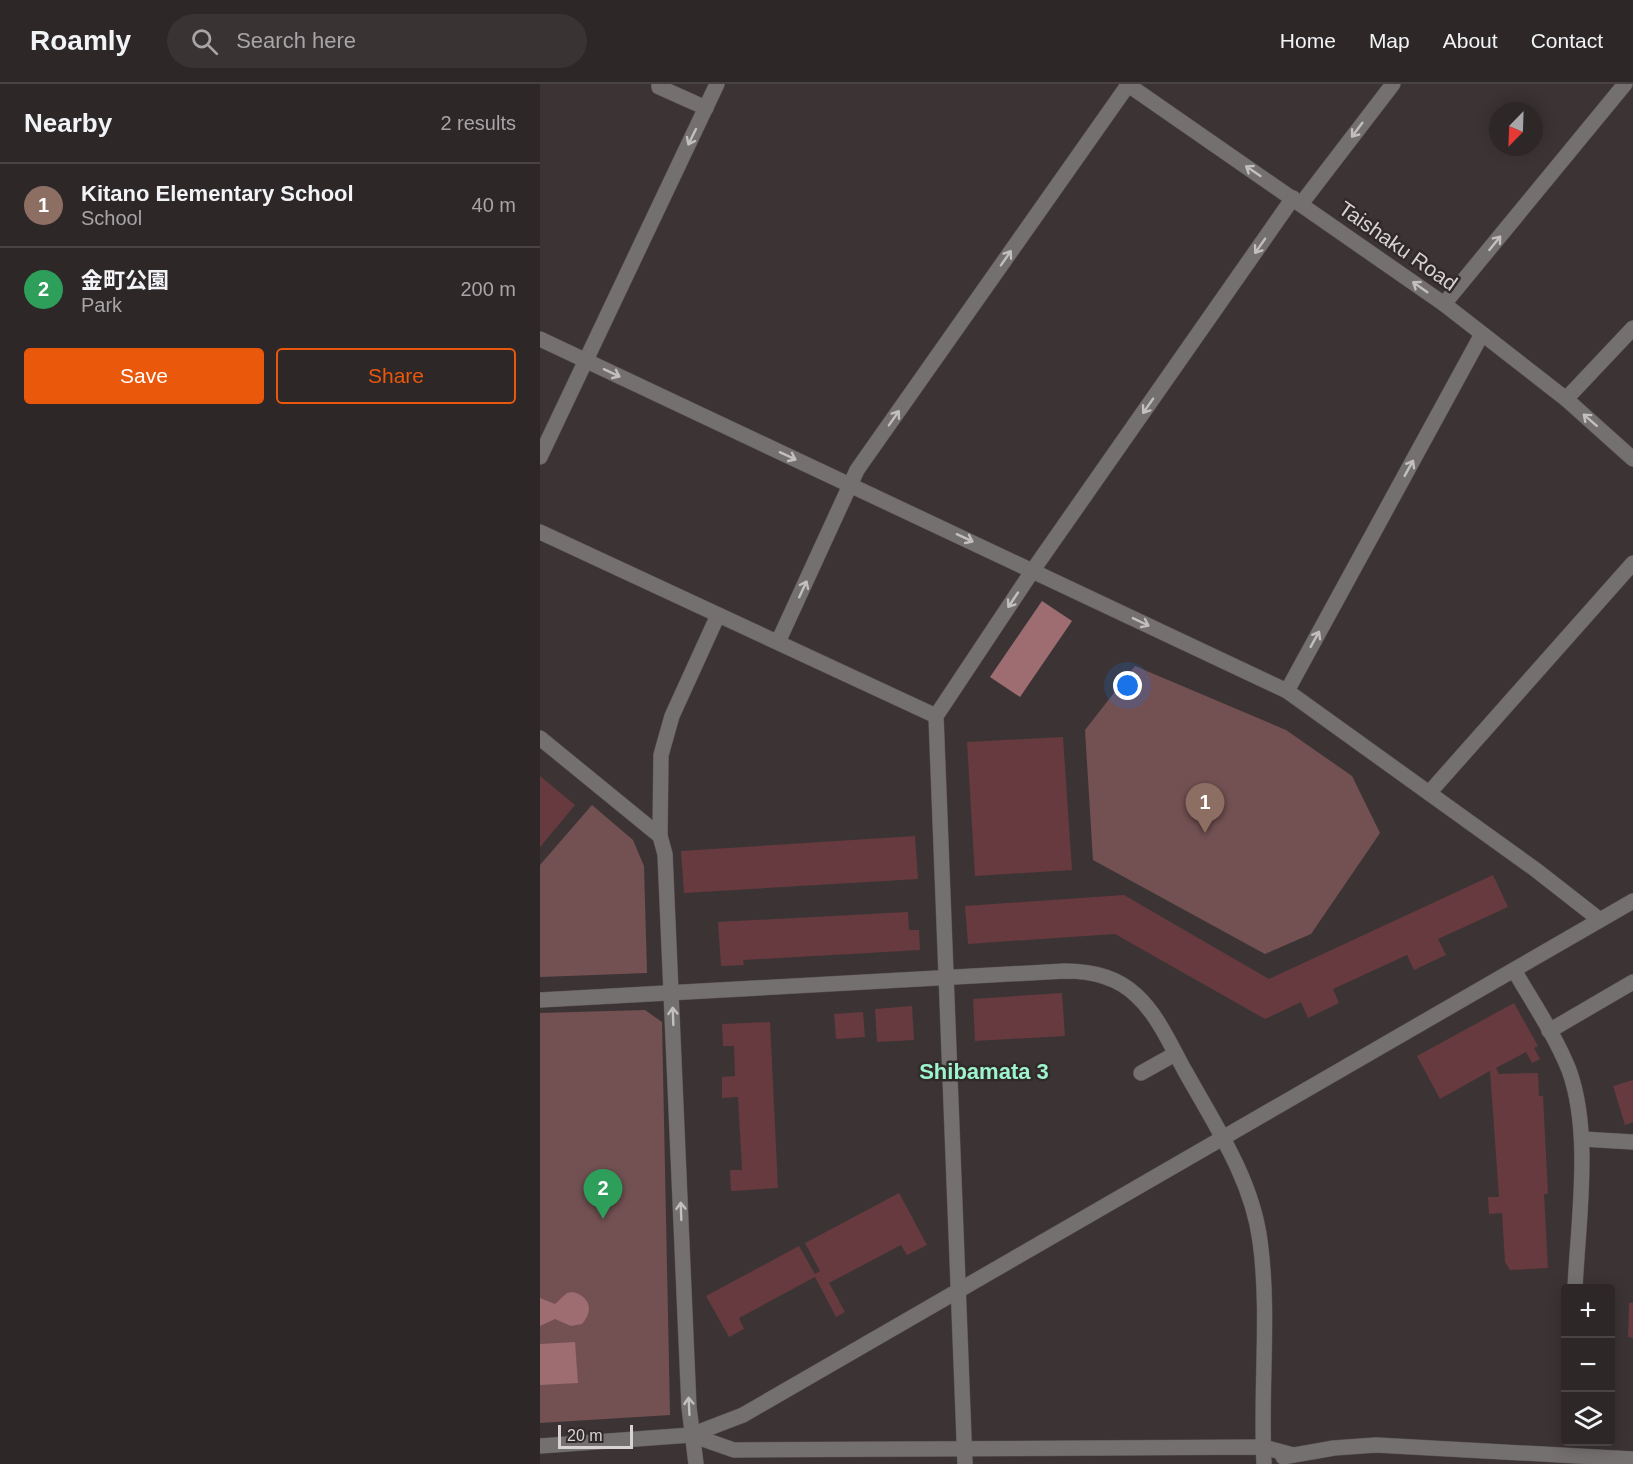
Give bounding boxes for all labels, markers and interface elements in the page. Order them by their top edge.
search box [167,14,587,68]
text: Roamly [30,25,131,56]
icon: search [188,25,221,58]
text: Search here [236,28,356,53]
text: Home [1280,29,1336,52]
text: Map [1369,29,1410,52]
text: About [1443,29,1498,52]
text: Contact [1531,29,1603,52]
north arrow [1489,102,1543,156]
text: Nearby [24,108,112,138]
text: 2 results [440,112,516,134]
one-way arrow [1351,122,1364,138]
one-way arrow [686,127,698,145]
one-way arrow [1245,164,1262,177]
text: Kitano Elementary School [81,181,354,206]
text: 1 [38,194,49,216]
text: 40 m [472,194,516,216]
street label: Taishaku Road [1335,196,1462,295]
text: School [81,207,142,229]
one-way arrow [1488,235,1501,251]
one-way arrow [1254,237,1266,254]
one-way arrow [1000,251,1012,267]
text: 金町公園 [81,268,169,293]
text: 2 [38,278,49,300]
text: 200 m [460,278,516,300]
one-way arrow [1412,281,1428,293]
text: Park [81,294,122,316]
button: Save [24,348,264,404]
button: Share [276,348,516,404]
one-way arrow [602,367,620,379]
one-way arrow [1142,397,1154,413]
one-way arrow [888,410,900,426]
one-way arrow [1582,413,1598,426]
one-way arrow [779,451,797,463]
one-way arrow [1404,460,1415,478]
one-way arrow [956,534,974,545]
one-way arrow [797,581,809,599]
one-way arrow [1006,591,1018,608]
one-way arrow [1132,617,1150,629]
one-way arrow [1310,631,1321,649]
your location [1113,671,1142,700]
pin: 1 [1186,784,1224,833]
one-way arrow [667,1007,679,1027]
district label: Shibamata 3 [919,1059,1049,1084]
pin: 2 [584,1170,622,1219]
one-way arrow [675,1202,686,1222]
map controls [1561,1284,1615,1446]
button: + [1561,1284,1615,1338]
button: − [1561,1338,1615,1392]
button: layers [1561,1392,1615,1446]
one-way arrow [683,1396,694,1416]
scale bar [558,1422,633,1450]
text: 20 m [567,1427,603,1444]

